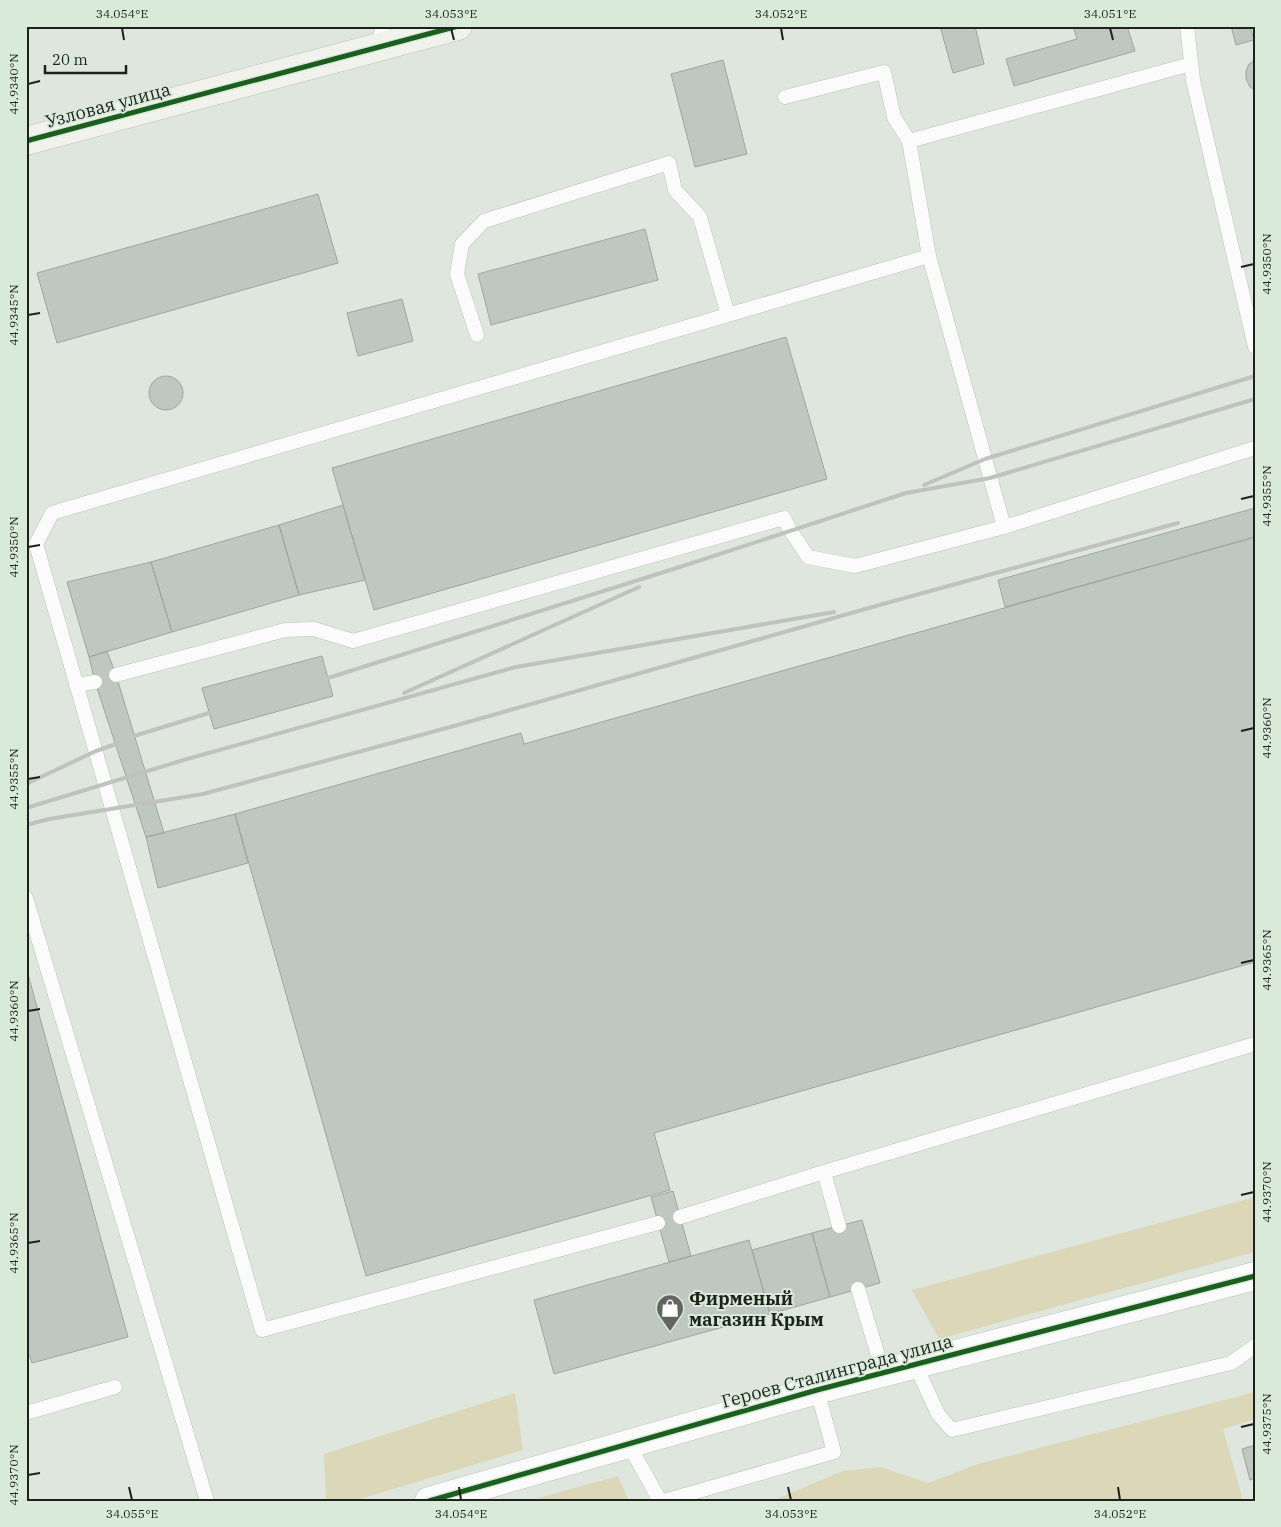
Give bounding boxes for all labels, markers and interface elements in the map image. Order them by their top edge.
text: 34.054°E [96,6,148,21]
text: 34.053°E [425,6,477,21]
text: 34.052°E [755,6,807,21]
text: 34.051°E [1084,6,1136,21]
scale bar [45,42,126,74]
text: 20 m [52,50,88,69]
text: 44.9340°N [6,53,21,115]
street label: Узловая улица [43,77,173,133]
text: 44.9350°N [1259,233,1274,295]
text: 44.9345°N [6,284,21,346]
text: 44.9355°N [1259,465,1274,527]
text: 44.9350°N [6,516,21,578]
text: 44.9360°N [1259,697,1274,759]
text: 44.9355°N [6,748,21,810]
text: 44.9365°N [1259,929,1274,991]
text: 44.9360°N [6,980,21,1042]
text: 44.9370°N [1259,1161,1274,1223]
text: 44.9365°N [6,1212,21,1274]
place label: Фирменый магазин Крым [689,1287,824,1331]
shop icon: Фирменый магазин Крым [655,1293,685,1332]
street label: Героев Сталинграда улица [719,1329,955,1413]
text: 44.9375°N [1259,1393,1274,1455]
text: 44.9370°N [6,1444,21,1506]
text: 34.055°E [106,1506,158,1521]
text: 34.054°E [435,1506,487,1521]
text: 34.053°E [765,1506,817,1521]
text: 34.052°E [1094,1506,1146,1521]

